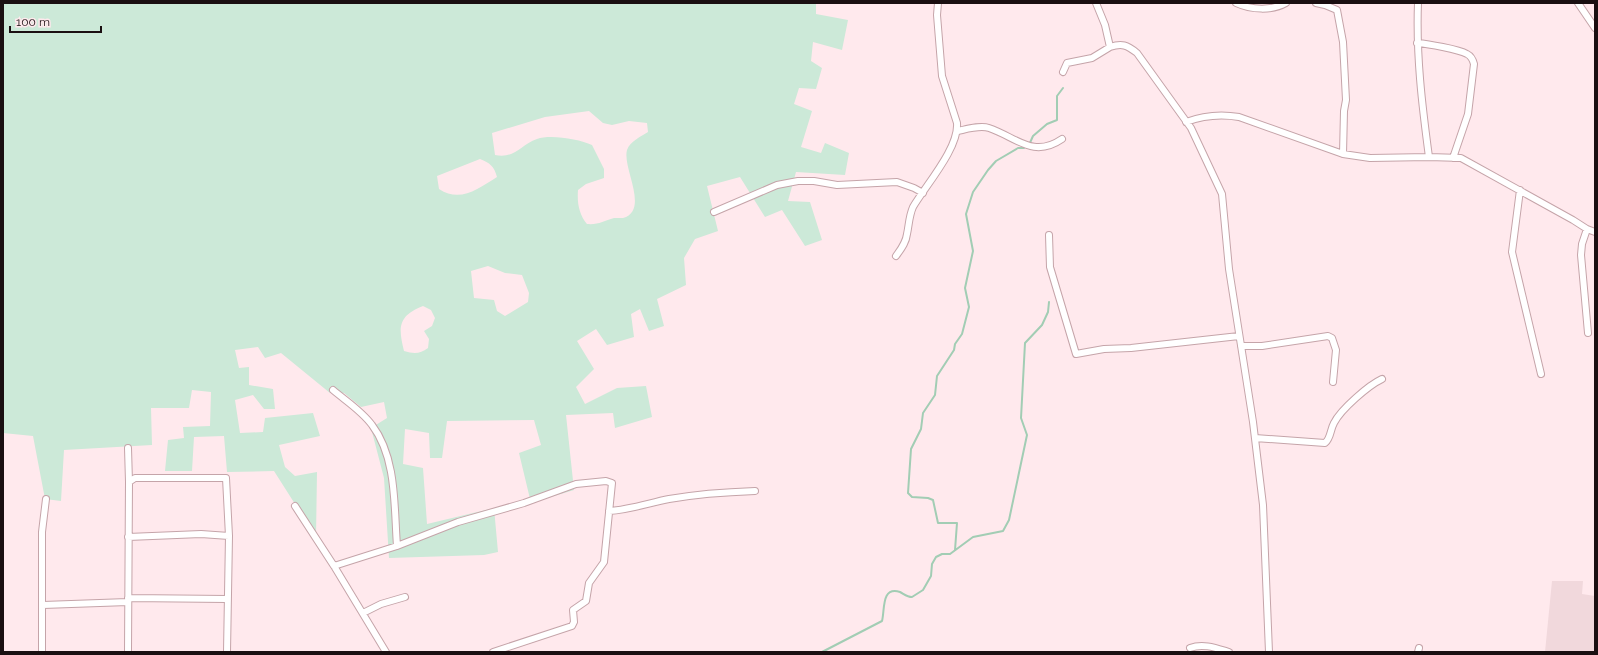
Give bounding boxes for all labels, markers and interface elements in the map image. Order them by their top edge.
scale bar [10,8,101,34]
text: 100 m [16,15,50,29]

